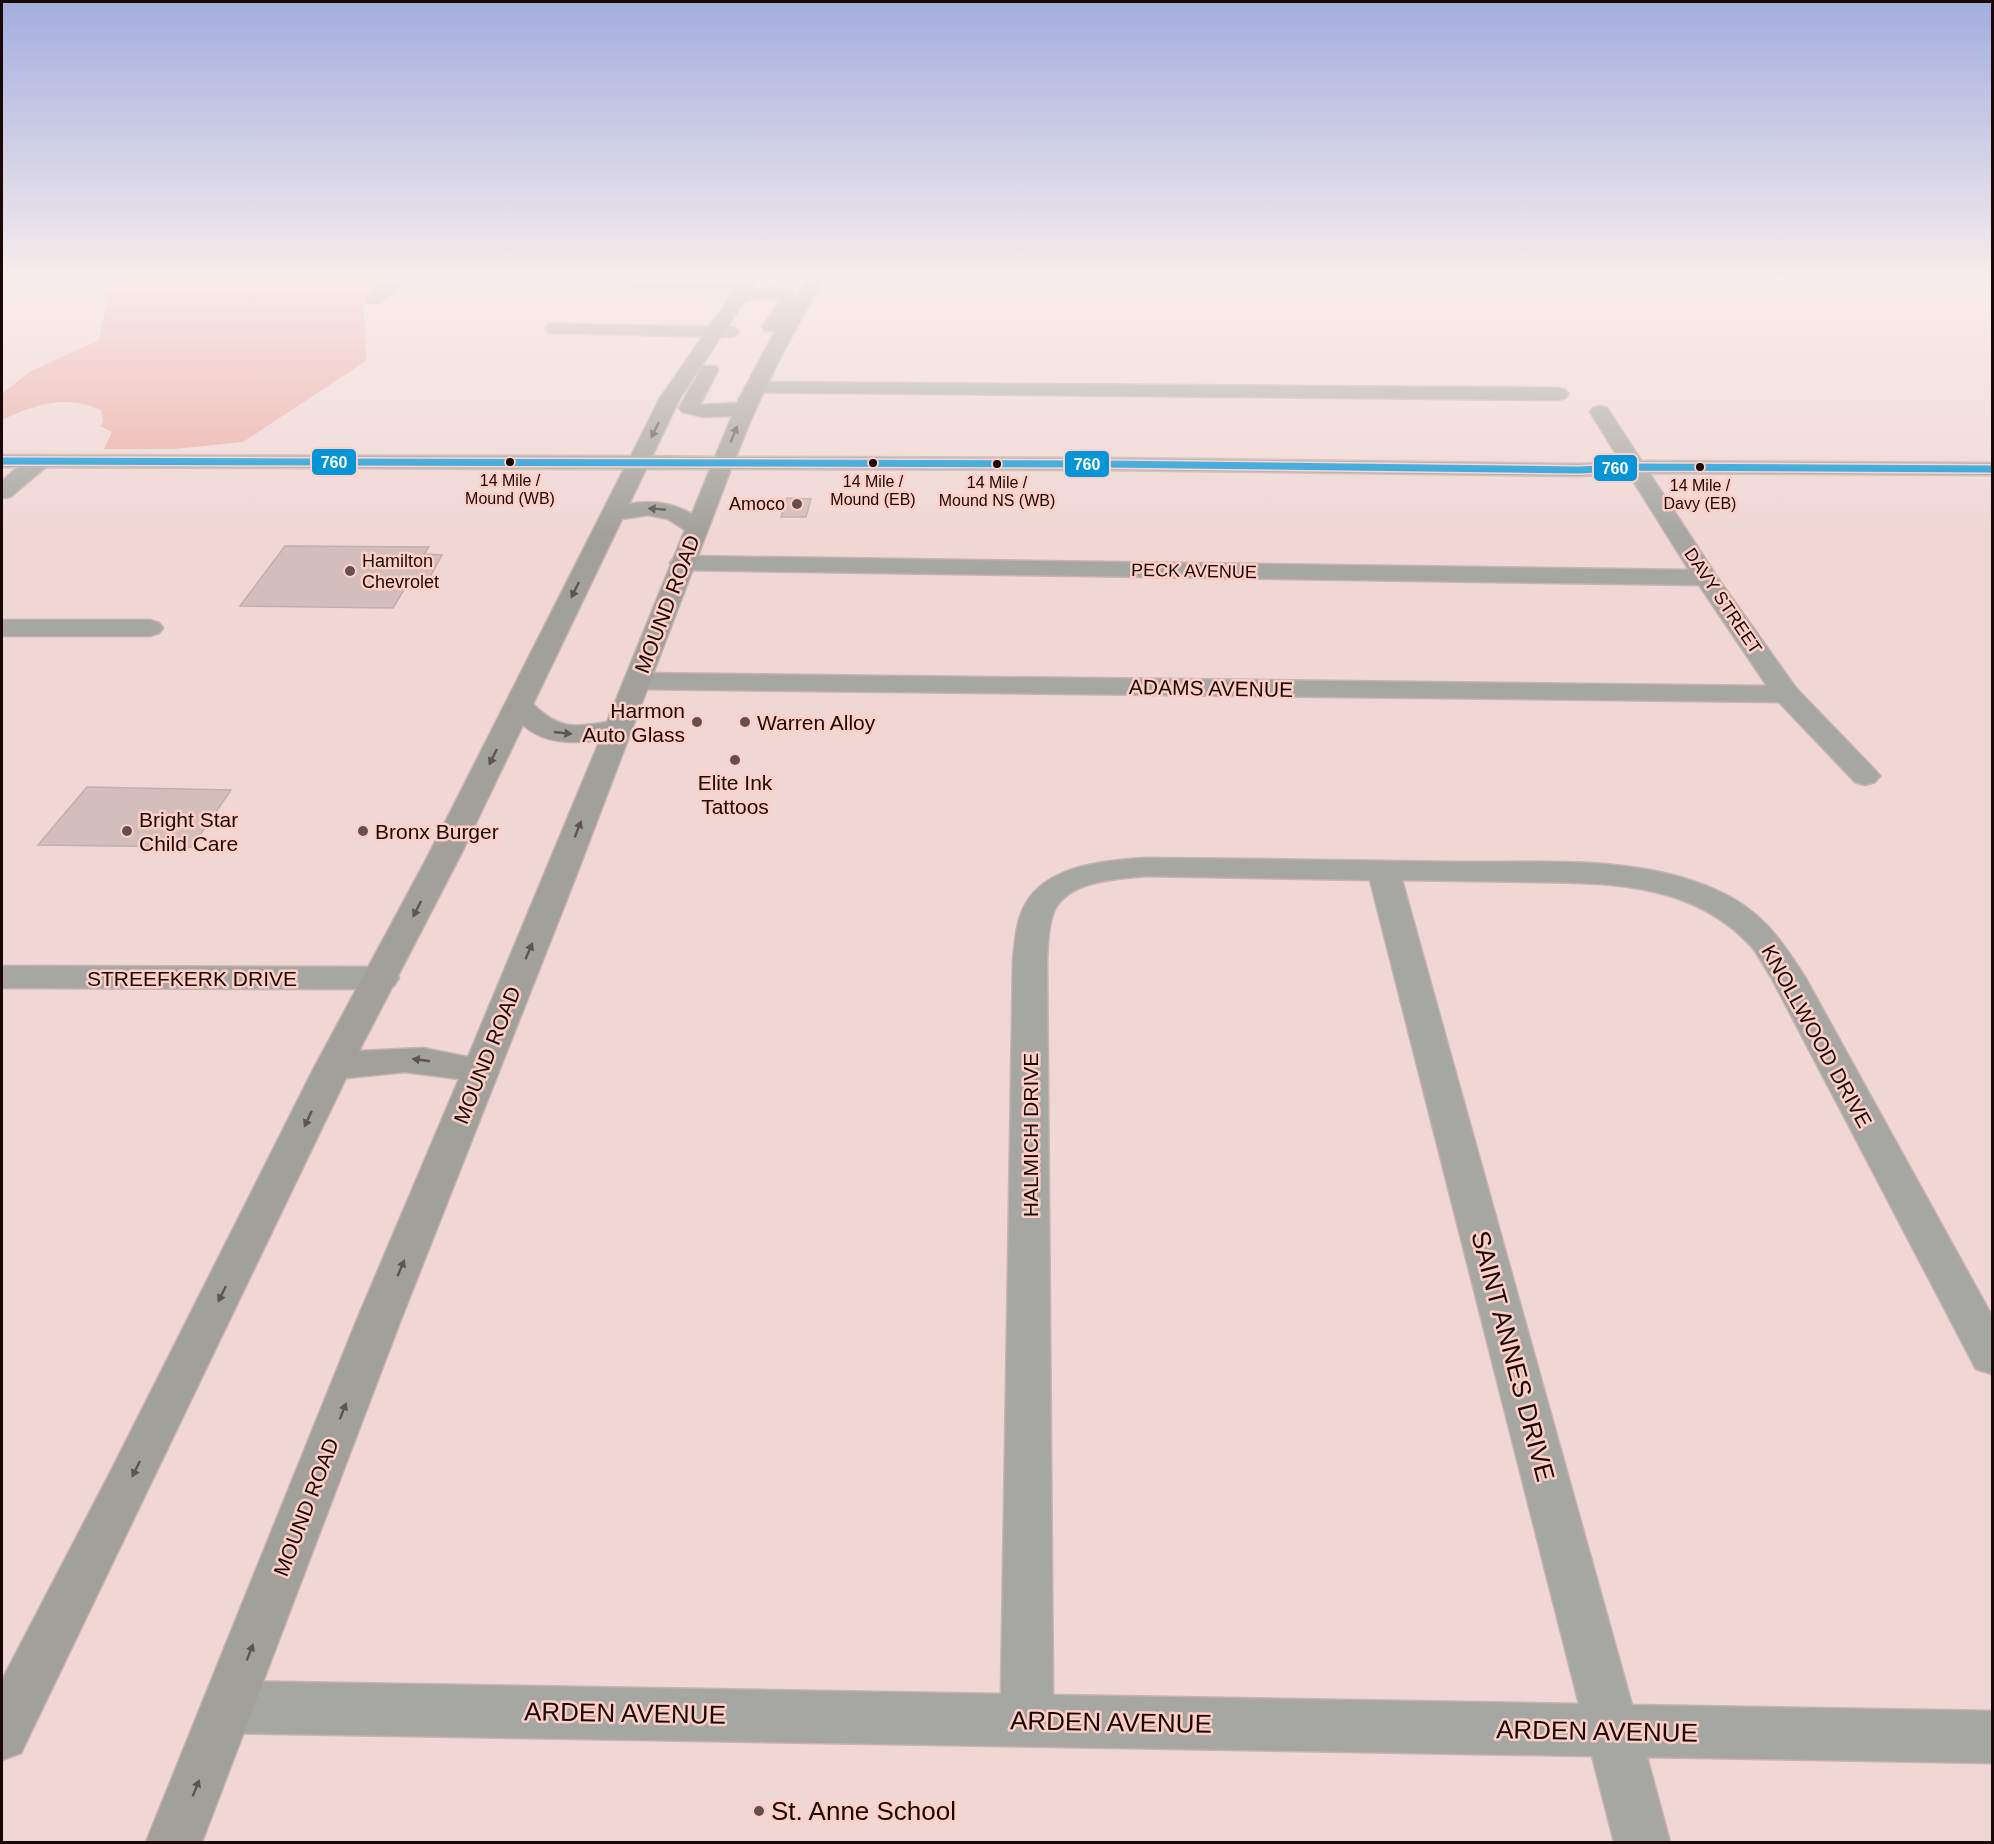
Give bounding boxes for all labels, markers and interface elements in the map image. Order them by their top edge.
one-way arrow [650,422,659,439]
one-way arrow [729,425,739,443]
line badge: 760 [311,448,357,476]
line badge: 760 [1064,450,1110,478]
text: 760 [321,454,347,471]
line badge: 760 [1593,454,1638,482]
marker: 14 Mile / Mound (WB) [504,456,516,468]
text: 760 [1074,456,1100,473]
marker: 14 Mile / Mound (EB) [867,457,879,469]
marker: 14 Mile / Mound NS (WB) [991,458,1003,470]
text: 760 [1602,460,1628,477]
marker: 14 Mile / Davy (EB) [1694,461,1706,473]
place label: 14 Mile / Mound (WB) [465,472,555,507]
place label: 14 Mile / Mound (EB) [830,473,916,508]
place label: 14 Mile / Mound NS (WB) [939,474,1055,509]
place label: 14 Mile / Davy (EB) [1664,477,1736,512]
place label: Amoco [729,494,785,514]
marker: Amoco [790,497,804,511]
one-way arrow [648,504,667,514]
street label: MOUND ROAD [630,532,704,676]
street label: DAVY STREET [1680,544,1766,658]
place label: Hamilton Chevrolet [362,551,439,592]
street label: PECK AVENUE [1131,560,1257,582]
marker: Hamilton Chevrolet [343,564,357,578]
one-way arrow [570,582,579,599]
street label: ADAMS AVENUE [1129,675,1293,701]
place label: Harmon Auto Glass [582,699,685,746]
place label: Warren Alloy [757,711,876,734]
marker: Harmon Auto Glass [690,715,704,729]
marker: Warren Alloy [738,715,752,729]
one-way arrow [554,728,573,738]
one-way arrow [488,748,498,766]
marker: Elite Ink Tattoos [728,753,742,767]
place label: Elite Ink Tattoos [698,771,773,818]
place label: Bright Star Child Care [139,808,238,855]
place label: Bronx Burger [375,820,499,843]
one-way arrow [574,820,584,838]
marker: Bright Star Child Care [120,824,134,838]
marker: Bronx Burger [356,824,370,838]
one-way arrow [412,900,422,917]
street label: KNOLLWOOD DRIVE [1757,941,1877,1131]
one-way arrow [524,942,534,960]
street label: STREEFKERK DRIVE [87,967,297,990]
street label: MOUND ROAD [449,983,525,1127]
street label: HALMICH DRIVE [1019,1053,1042,1217]
one-way arrow [412,1055,431,1064]
one-way arrow [303,1110,312,1127]
street label: SAINT ANNES DRIVE [1465,1227,1561,1485]
one-way arrow [396,1259,406,1277]
one-way arrow [217,1285,226,1302]
one-way arrow [338,1402,348,1420]
street label: MOUND ROAD [269,1435,343,1579]
one-way arrow [132,1460,141,1477]
one-way arrow [246,1643,255,1661]
street label: ARDEN AVENUE [524,1696,726,1730]
street label: ARDEN AVENUE [1010,1705,1212,1739]
street label: ARDEN AVENUE [1496,1714,1698,1748]
one-way arrow [191,1779,201,1797]
place label: St. Anne School [771,1796,956,1826]
marker: St. Anne School [752,1804,766,1818]

